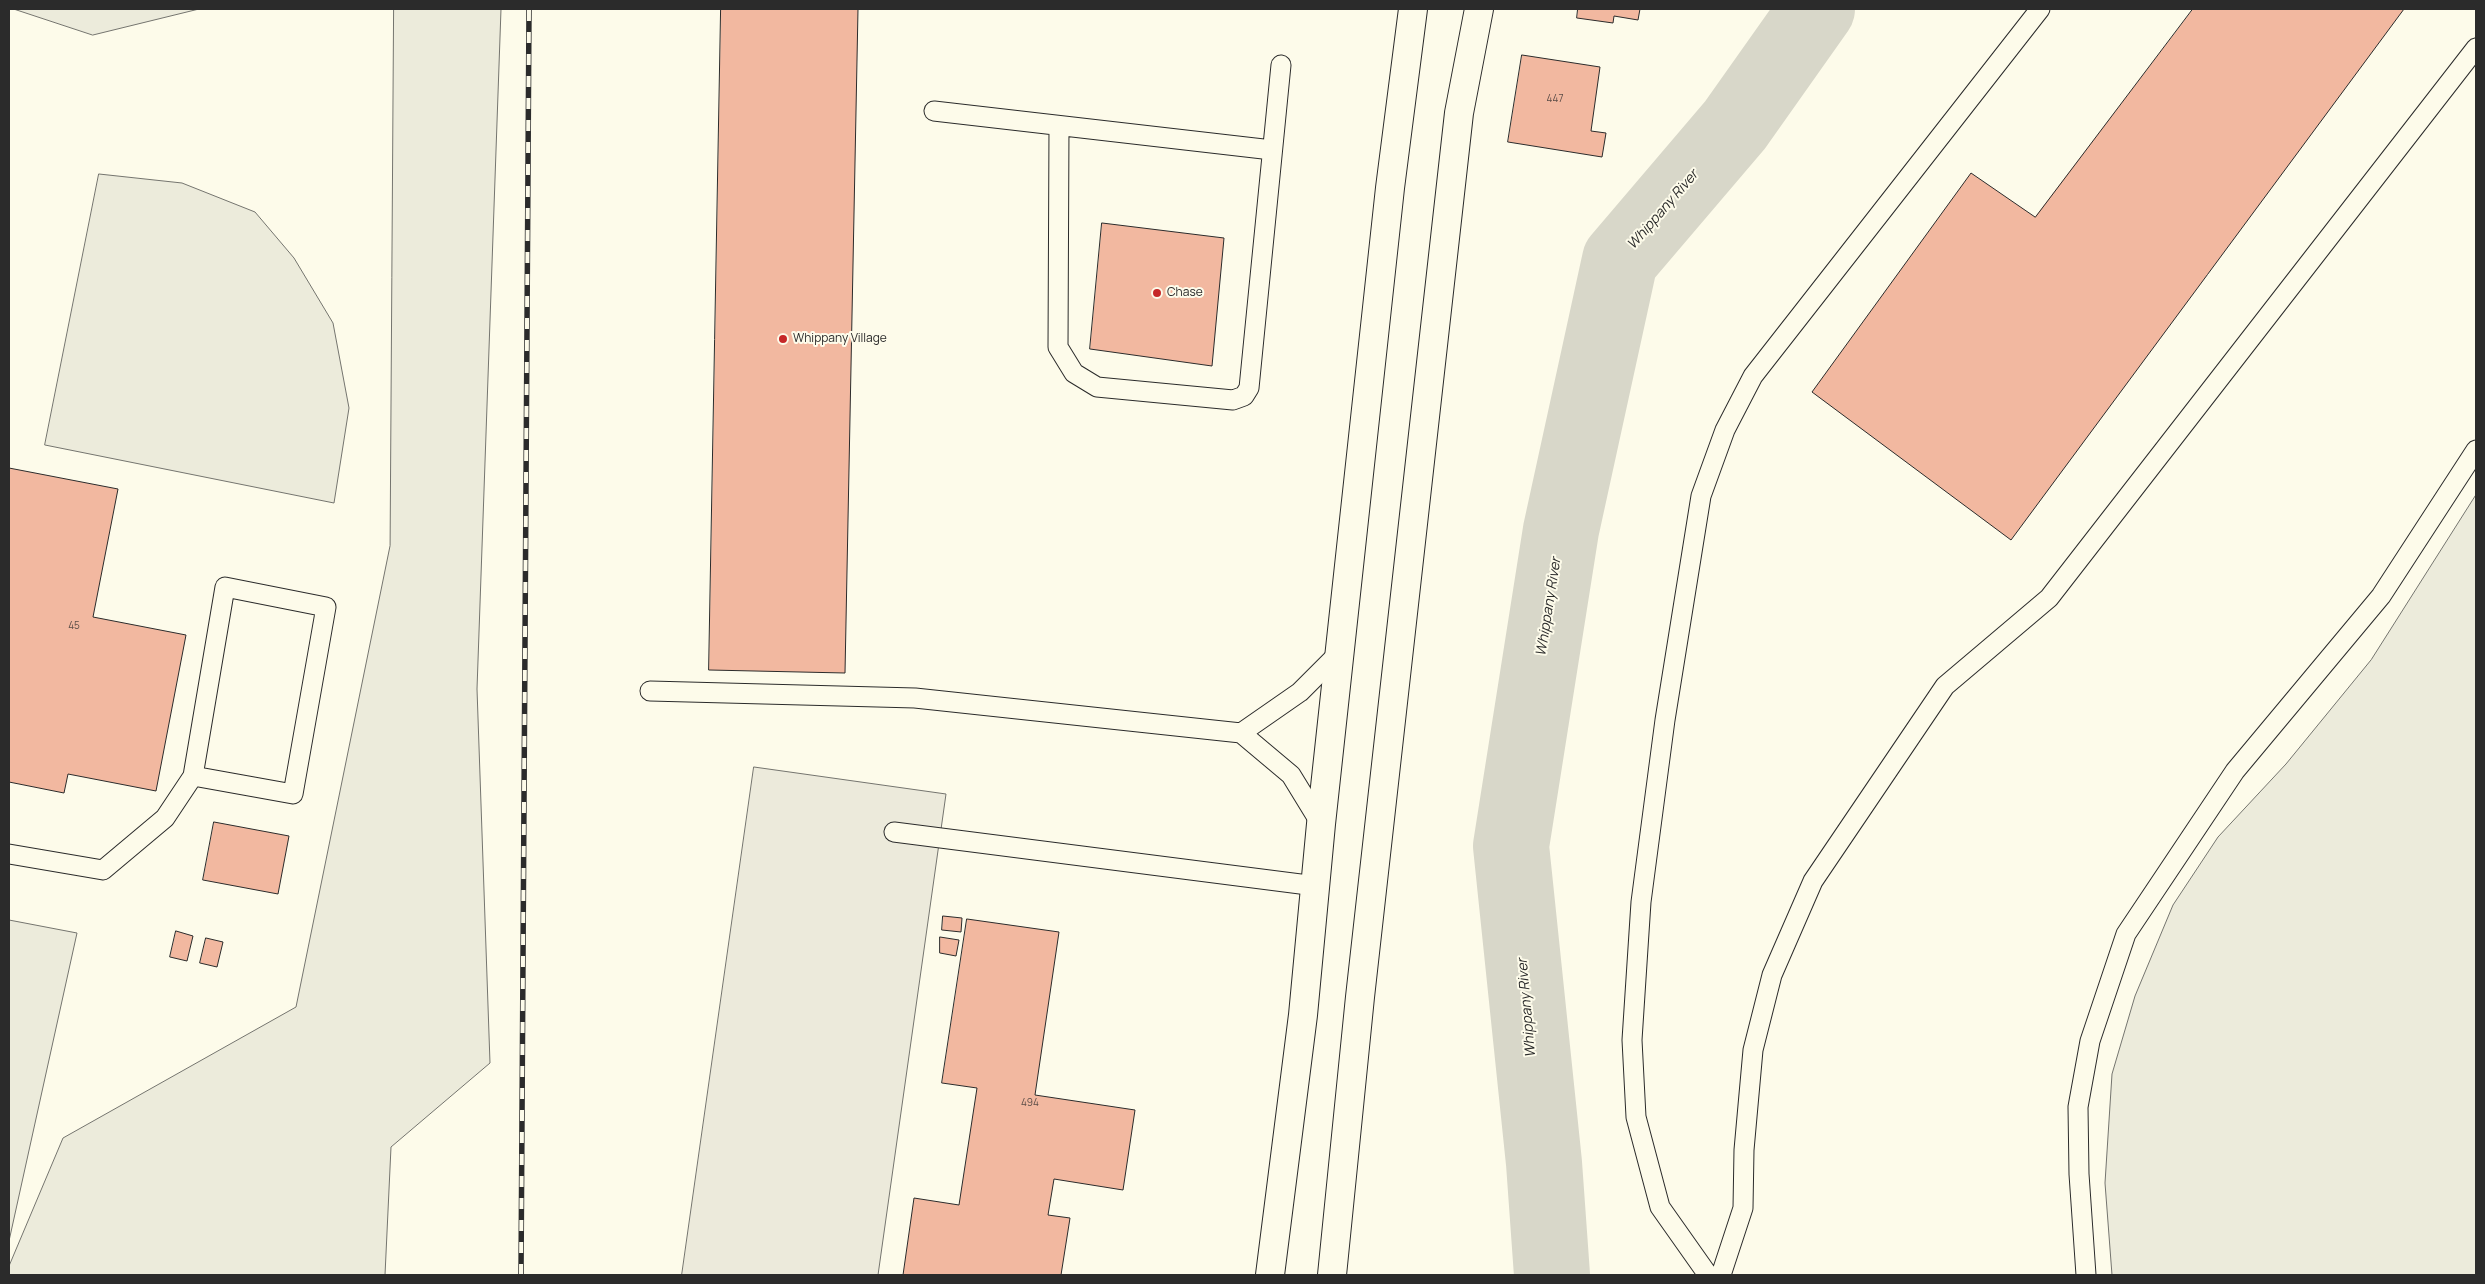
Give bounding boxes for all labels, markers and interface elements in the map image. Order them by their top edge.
house number: 447 [1547,93,1563,105]
water label: Whippany River [1624,167,1702,253]
place label: Chase [1167,286,1203,300]
marker: Chase [1151,287,1163,299]
place label: Whippany Village [793,332,887,346]
marker: Whippany Village [777,333,789,345]
water label: Whippany River [1533,557,1565,657]
house number: 45 [68,620,80,632]
water label: Whippany River [1514,958,1540,1058]
house number: 494 [1021,1097,1039,1109]

